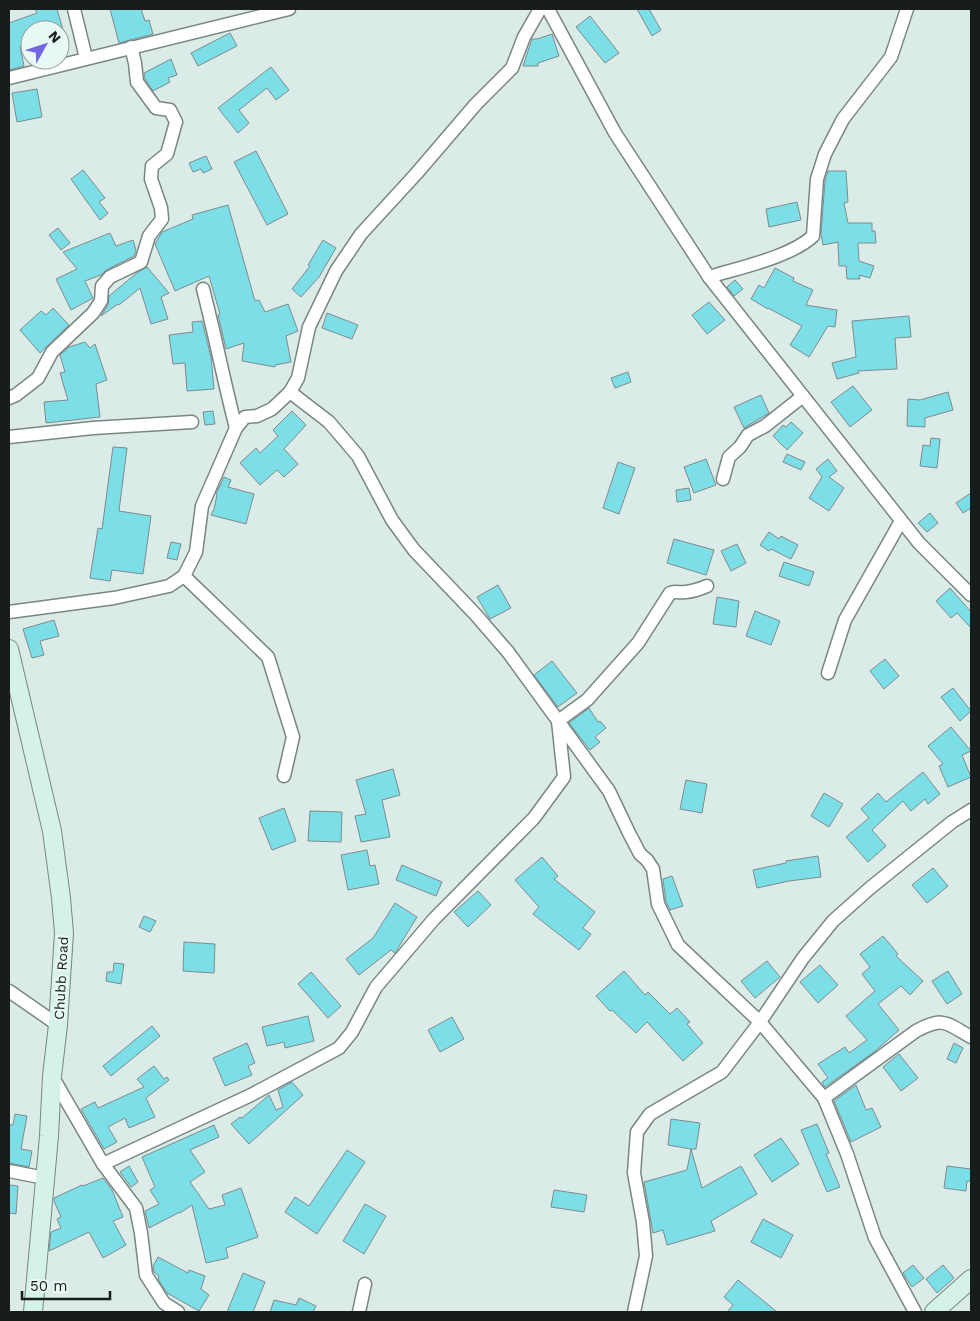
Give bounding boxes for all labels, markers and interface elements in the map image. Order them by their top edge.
north arrow [20,20,70,70]
text: N [45,28,64,46]
street label: Chubb Road [51,936,71,1020]
scale bar [22,1268,110,1300]
text: 50 m [30,1277,67,1295]

